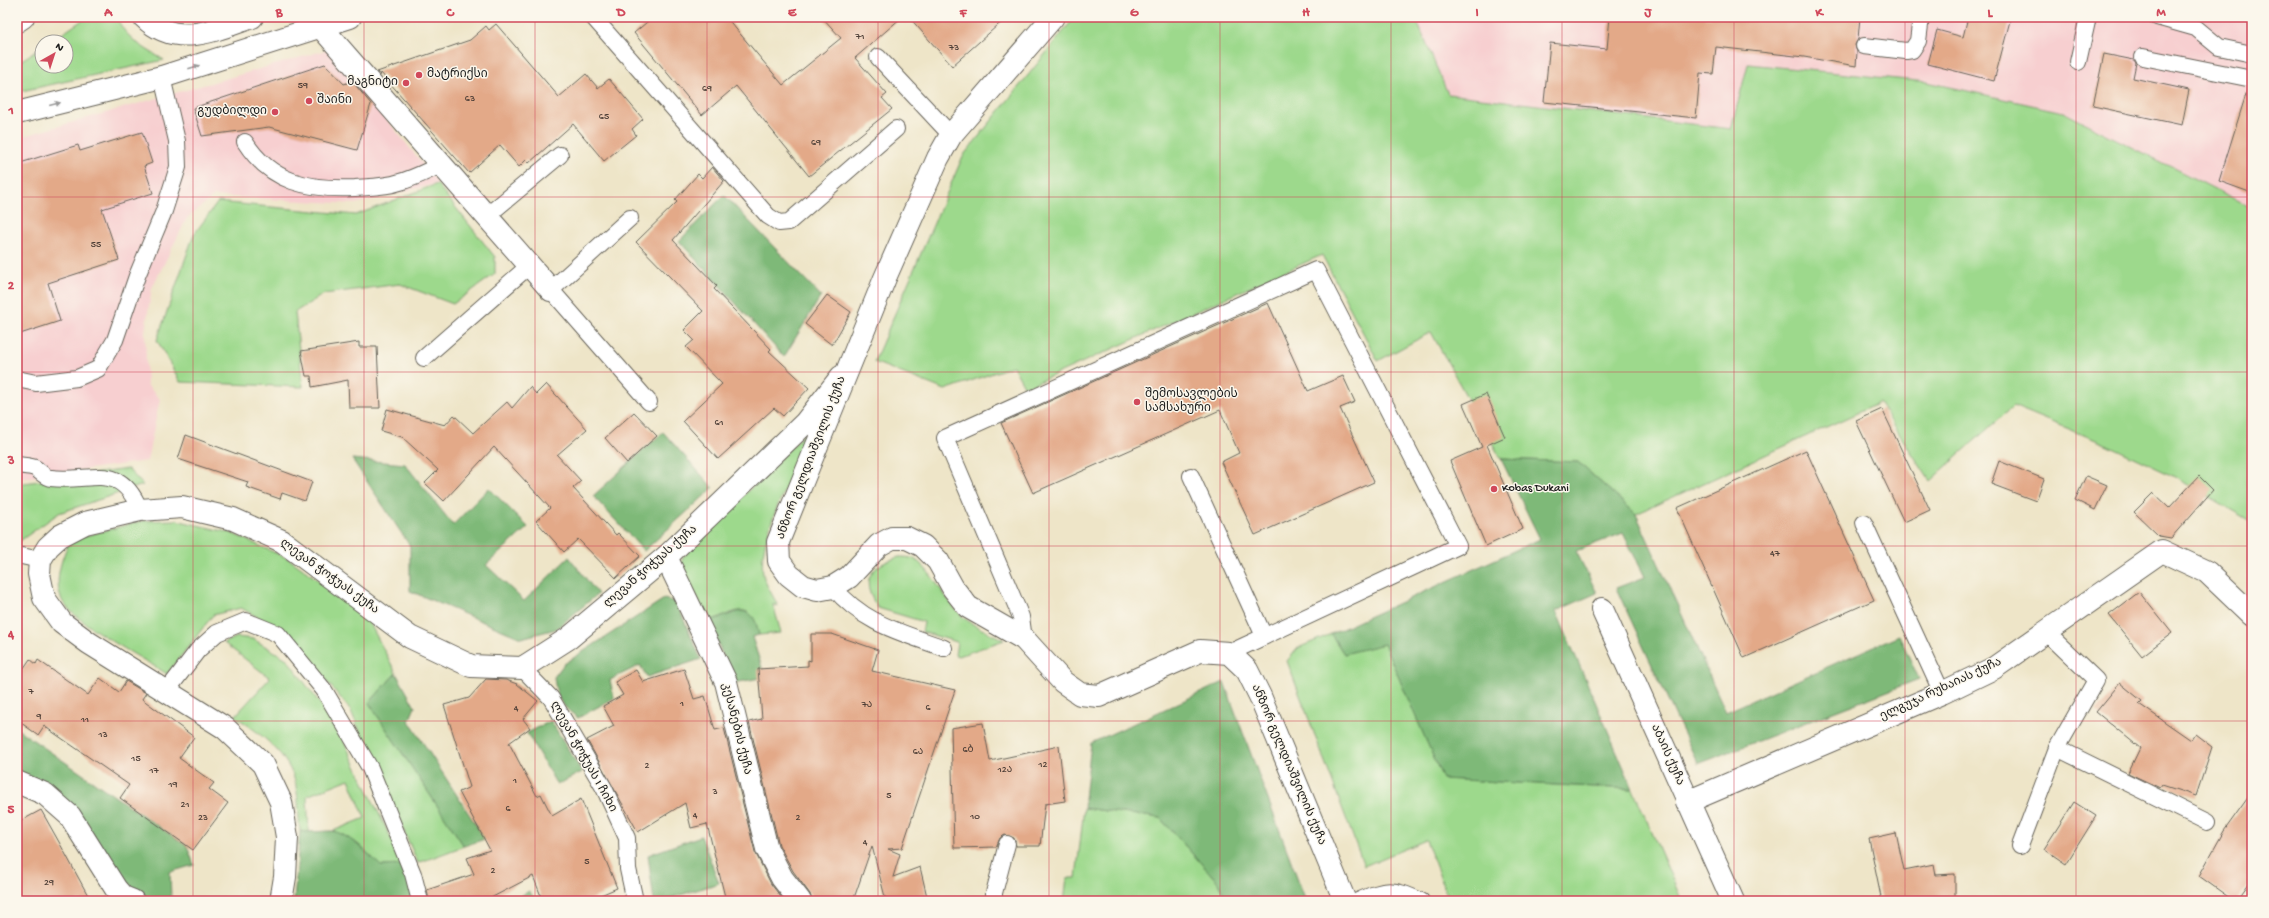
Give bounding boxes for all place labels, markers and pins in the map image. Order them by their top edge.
place label: მატრიქსი [427,67,488,82]
marker: მატრიქსი [414,70,424,80]
place label: მაგნიტი [347,75,398,90]
marker: მაგნიტი [401,78,411,88]
place label: შაინი [317,93,352,108]
marker: შაინი [304,96,314,106]
place label: გუდბილდი [197,104,267,119]
marker: გუდბილდი [270,107,280,117]
place label: შემოსავლების სამსახური [1145,387,1238,416]
marker: შემოსავლების სამსახური [1132,397,1142,407]
place label: Kobas Dukani [1502,482,1569,496]
marker: Kobas Dukani [1489,484,1499,494]

